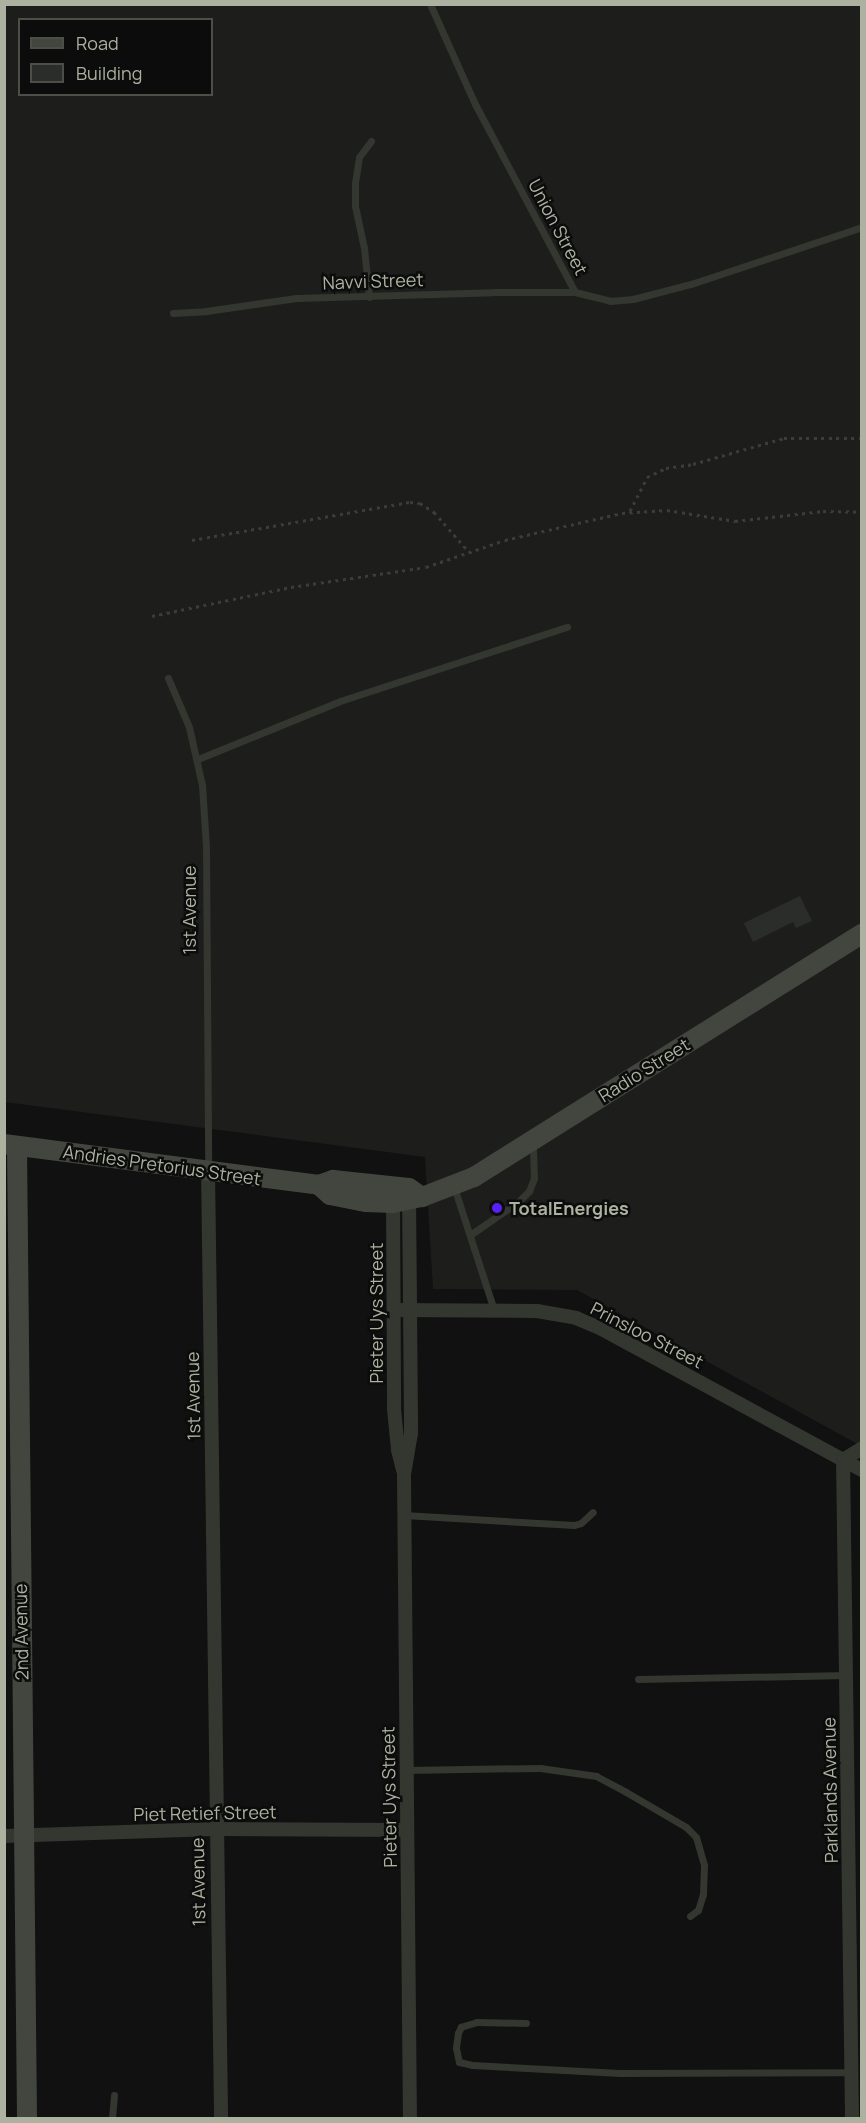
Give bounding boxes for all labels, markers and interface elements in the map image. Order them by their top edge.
legend [18,18,213,96]
text: Road [76,31,119,55]
text: Building [76,61,142,85]
street label: Union Street [524,175,592,279]
street label: Navvi Street [322,268,424,294]
street label: 1st Avenue [178,866,200,954]
street label: Radio Street [594,1033,694,1107]
street label: Andries Pretorius Street [62,1140,262,1190]
place label: TotalEnergies [509,1197,629,1219]
marker: TotalEnergies [490,1201,504,1215]
street label: Pieter Uys Street [365,1242,387,1384]
street label: Prinsloo Street [587,1297,707,1373]
street label: 1st Avenue [181,1351,205,1441]
street label: 2nd Avenue [9,1583,33,1681]
street label: Parklands Avenue [818,1717,842,1863]
street label: Pieter Uys Street [377,1726,401,1868]
street label: Piet Retief Street [133,1801,277,1825]
street label: 1st Avenue [186,1837,210,1927]

